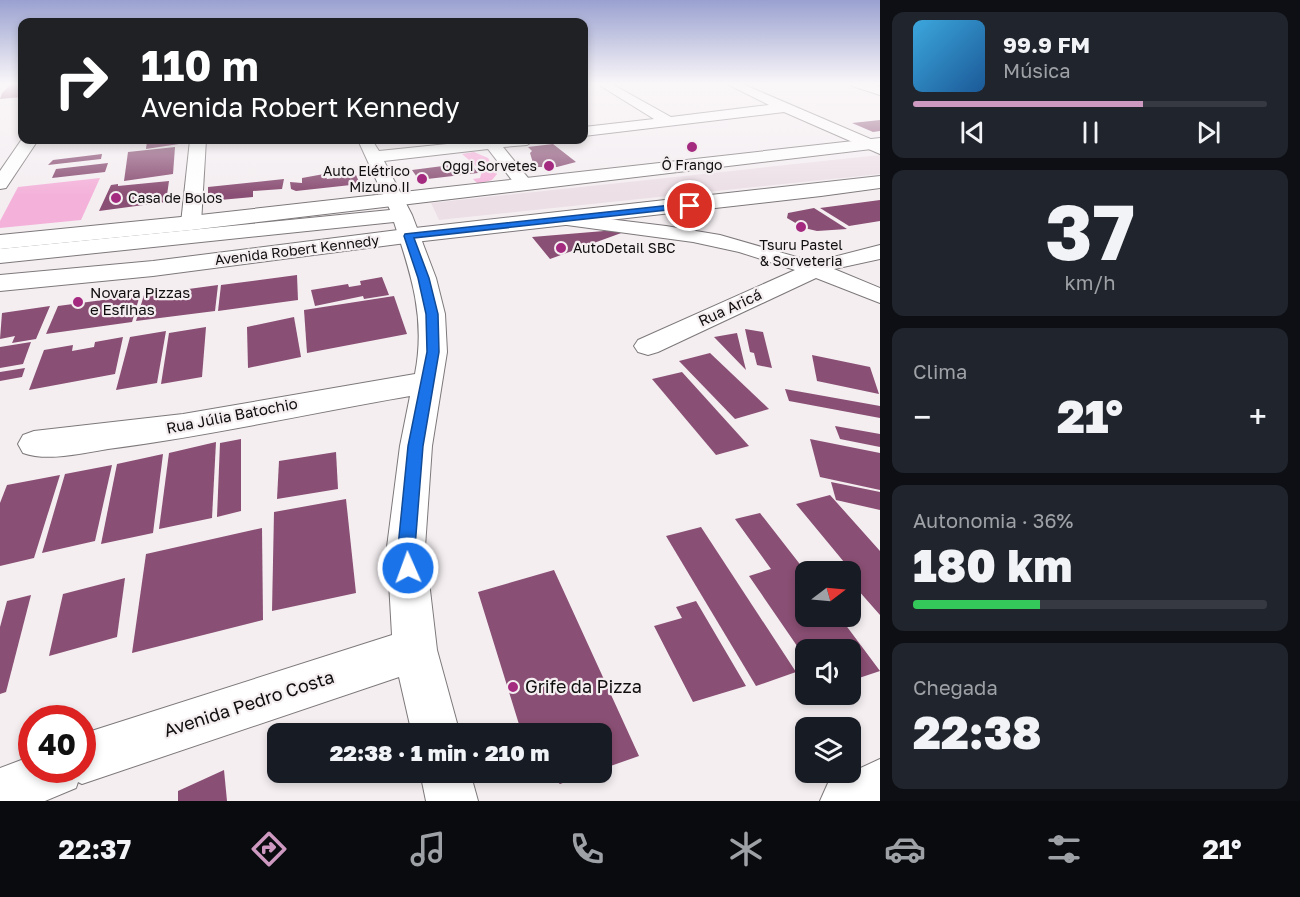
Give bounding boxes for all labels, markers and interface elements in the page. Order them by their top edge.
text: 99.9 FM [1003,31,1090,58]
text: 110 m [141,40,259,90]
icon: right [42,42,120,120]
text: Música [1003,58,1070,82]
text: Avenida Robert Kennedy [141,91,460,123]
icon: previous [956,116,989,149]
icon: pause [1074,116,1107,149]
icon: next [1192,116,1225,149]
marker: Ô Frango [685,140,699,154]
place label: Ô Frango [661,156,723,173]
place label: Oggi Sorvetes [442,157,537,174]
marker: Oggi Sorvetes [542,159,556,173]
place label: Auto Elétrico Mizuno II [323,162,410,195]
marker: Auto Elétrico Mizuno II [415,172,429,186]
pin [664,180,715,231]
text: 37 [1045,184,1135,277]
place label: Casa de Bolos [128,189,222,206]
icon: arrive [673,189,706,222]
marker: Casa de Bolos [109,191,123,205]
marker: Tsuru Pastel & Sorveteria [794,220,808,234]
street label: Avenida Robert Kennedy [214,231,380,268]
place label: Tsuru Pastel & Sorveteria [759,236,843,269]
place label: AutoDetail SBC [573,239,676,256]
marker: AutoDetail SBC [554,241,568,255]
text: km/h [1065,270,1115,294]
place label: Novara Pizzas e Esfihas [90,283,190,318]
street label: Rua Aricá [695,285,764,330]
marker: Novara Pizzas e Esfihas [71,295,85,309]
text: Clima [913,359,967,383]
text: 21° [1057,389,1123,443]
street label: Rua Júlia Batochio [165,393,299,437]
text: − [913,397,931,436]
text: + [1249,397,1267,436]
text: Autonomia · 36% [913,508,1073,532]
position arrow [376,536,440,600]
text: 180 km [913,538,1072,592]
north arrow [795,561,861,627]
map controls [795,561,861,783]
button: sound [795,639,861,705]
street label: Avenida Pedro Costa [161,665,337,741]
place label: Grife da Pizza [525,675,642,697]
text: Chegada [913,675,998,699]
marker: Grife da Pizza [506,680,520,694]
speed limit sign: 40 [18,705,96,783]
text: 22:38 [913,705,1041,759]
button: layers [795,717,861,783]
text: 22:38 · 1 min · 210 m [330,739,549,766]
icon: directions [248,828,290,870]
icon: music [407,828,449,870]
icon: phone [566,828,608,870]
icon: climate [725,828,767,870]
icon: car [884,828,926,870]
icon: filters [1043,828,1085,870]
text: 22:37 [59,833,131,865]
text: 21° [1202,833,1241,865]

